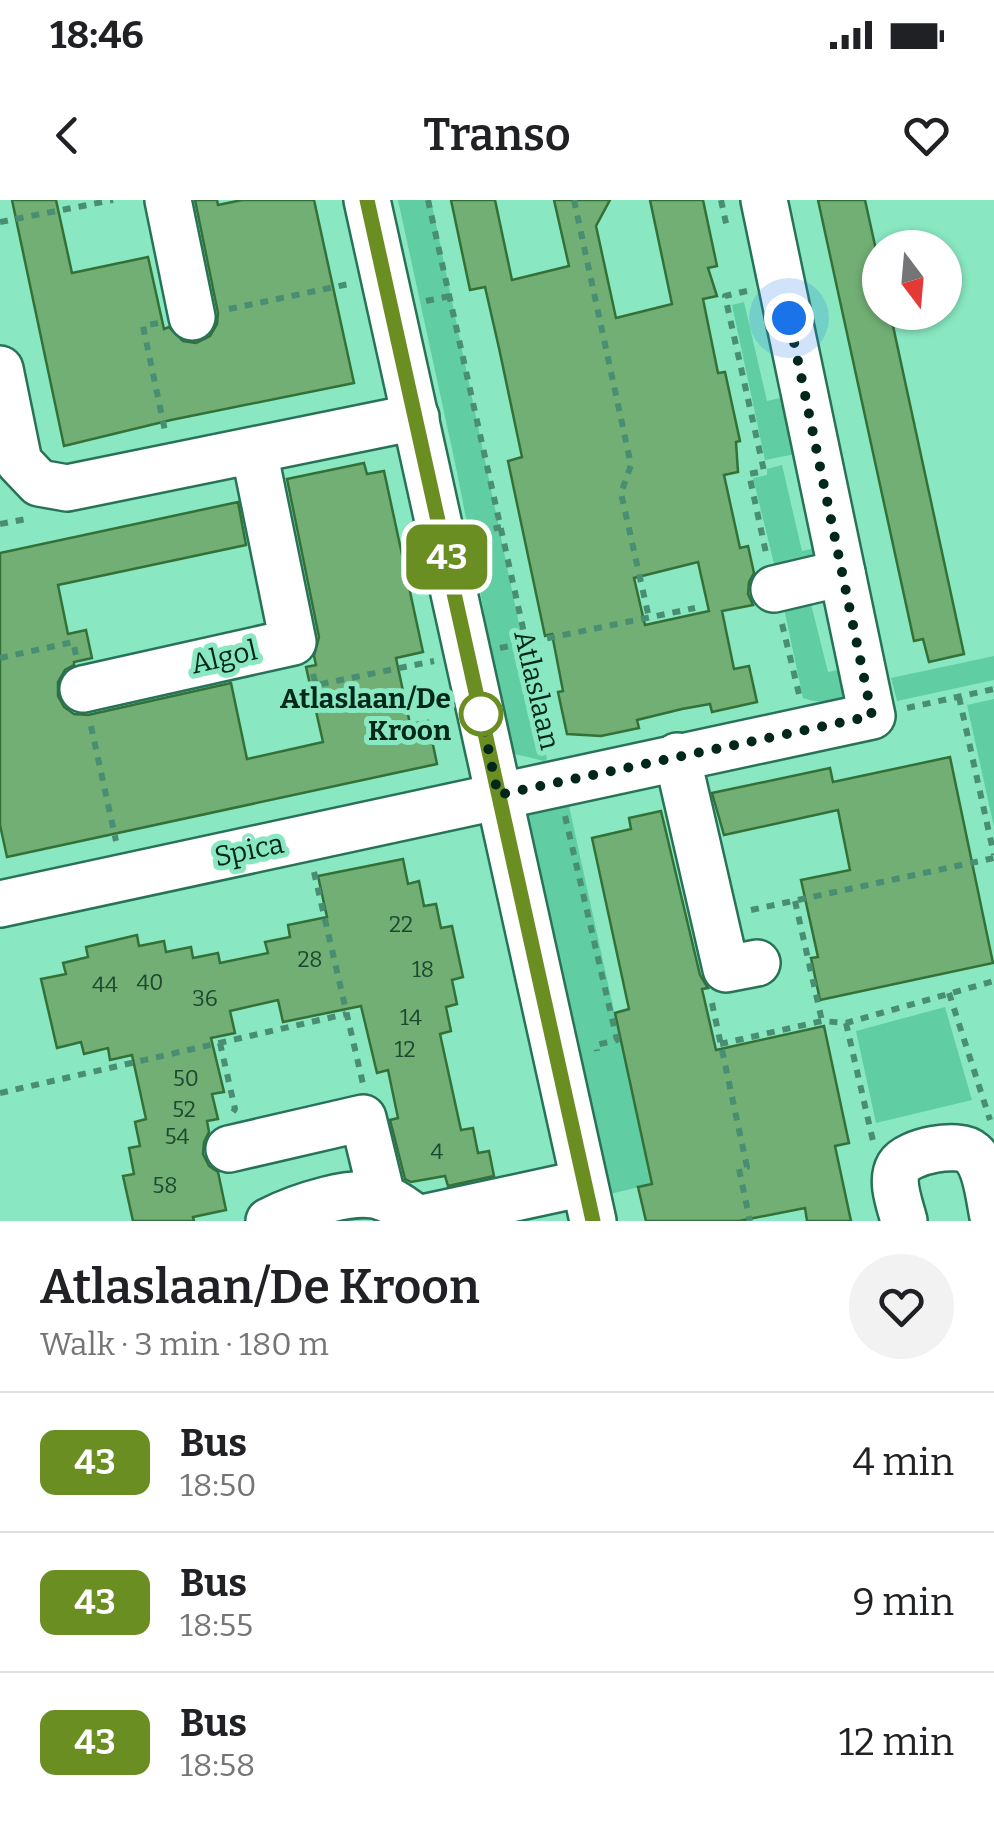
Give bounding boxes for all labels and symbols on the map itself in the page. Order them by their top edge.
north arrow [862,230,962,330]
your location [764,293,814,343]
line badge: 43 [402,524,492,590]
street label: Atlaslaan [507,627,567,753]
street label: Algol [188,633,260,681]
place label: Atlaslaan/De Kroon [280,682,451,747]
marker: Atlaslaan/De Kroon [460,693,502,735]
street label: Spica [211,827,287,873]
house number: 22 [389,911,413,938]
house number: 28 [297,946,323,973]
house number: 18 [412,956,434,983]
house number: 40 [137,969,163,996]
house number: 44 [92,971,118,998]
house number: 36 [192,985,218,1012]
house number: 14 [400,1004,422,1031]
house number: 12 [395,1036,415,1063]
house number: 50 [173,1065,199,1092]
house number: 52 [172,1096,196,1123]
house number: 54 [165,1123,189,1150]
house number: 4 [431,1138,444,1165]
house number: 58 [153,1172,177,1199]

